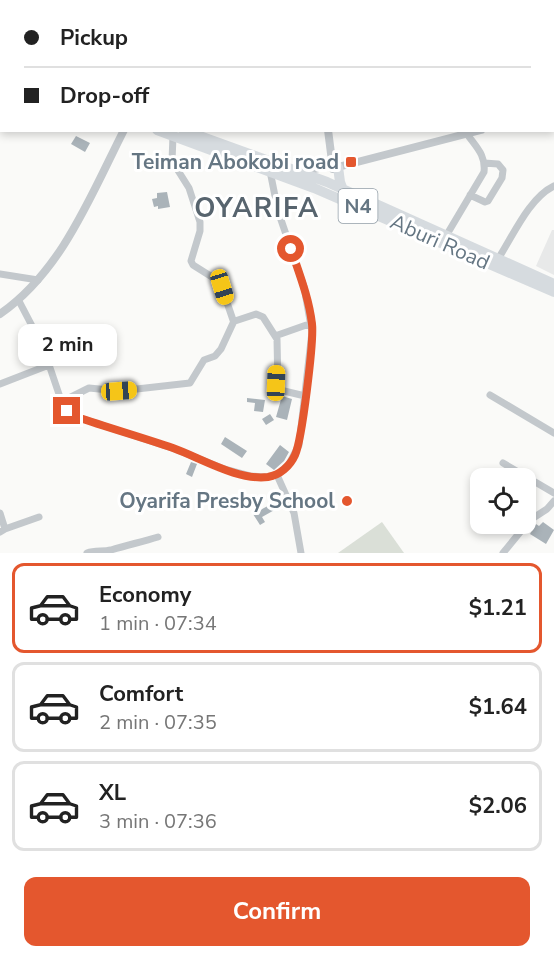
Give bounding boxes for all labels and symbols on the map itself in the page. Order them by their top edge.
place label: Teiman Abokobi road [132,148,339,176]
marker: Teiman Abokobi road [344,155,358,169]
road number: N4 [338,189,378,223]
district label: OYARIFA [194,190,320,227]
street label: Aburi Road [386,208,494,276]
route start [277,235,304,262]
car [208,267,236,307]
callout: 2 min [17,324,116,366]
car [266,365,286,401]
car [100,381,138,401]
route end [53,397,80,424]
place label: Oyarifa Presby School [119,487,335,515]
marker: Oyarifa Presby School [340,494,354,508]

